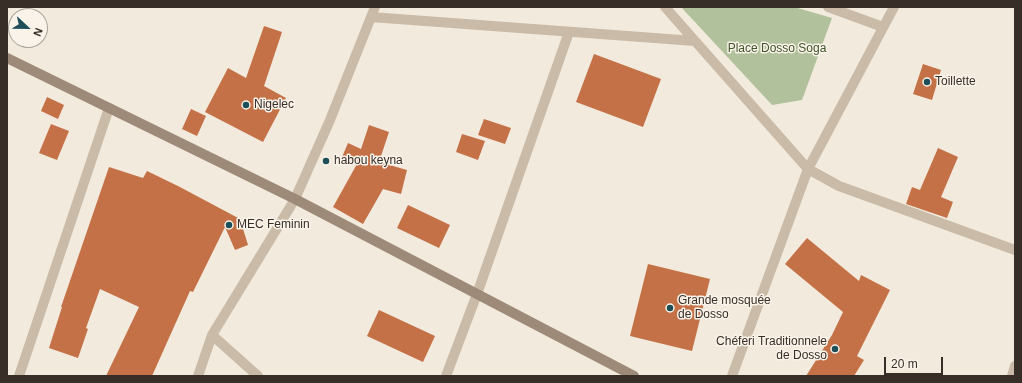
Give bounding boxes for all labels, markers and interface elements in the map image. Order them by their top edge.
north arrow [8,8,48,48]
text: N [31,26,45,38]
park label: Place Dosso Soga [728,42,826,56]
place label: Toillette [935,75,976,89]
marker: Toillette [922,77,932,87]
place label: Nigelec [254,98,294,112]
marker: Nigelec [241,100,251,110]
place label: habou keyna [334,154,403,168]
marker: habou keyna [321,156,331,166]
place label: MEC Feminin [237,218,310,232]
marker: MEC Feminin [224,220,234,230]
place label: Grande mosquée de Dosso [678,294,771,322]
marker: Grande mosquée de Dosso [665,303,675,313]
place label: Chéferi Traditionnele de Dosso [716,335,827,363]
marker: Chéferi Traditionnele de Dosso [830,344,840,354]
scale bar [886,349,945,375]
text: 20 m [891,357,918,371]

